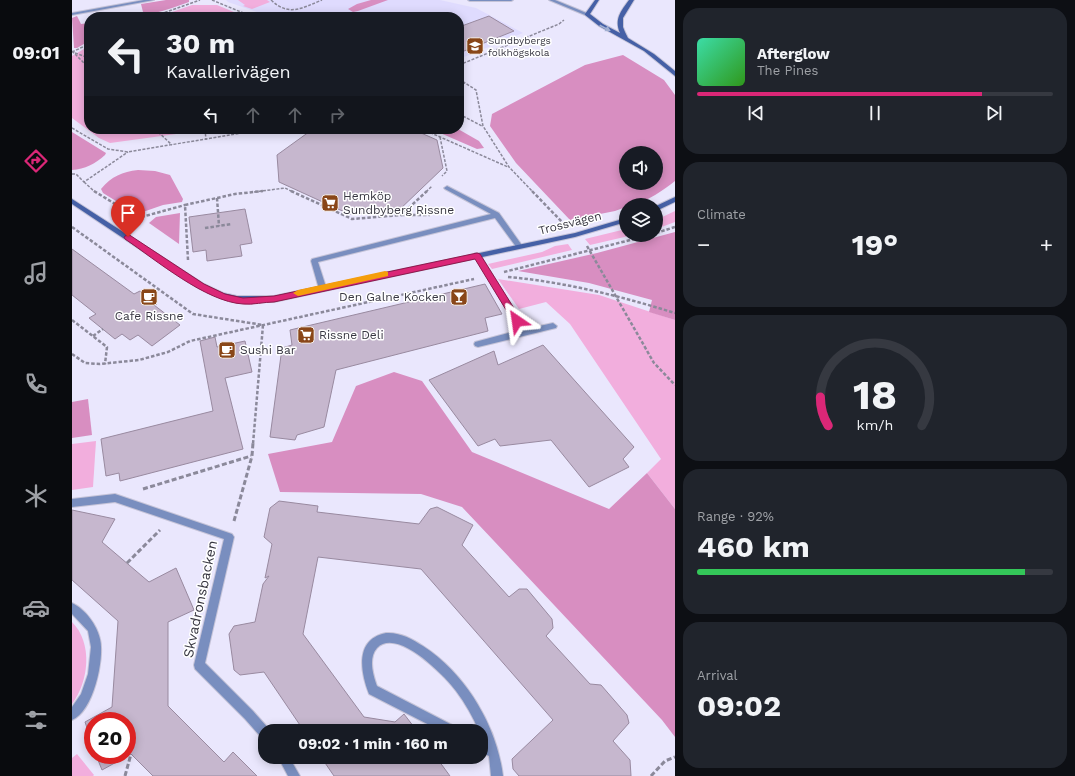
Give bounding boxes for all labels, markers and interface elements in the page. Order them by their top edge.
one-way arrow [600,25,611,31]
text: 30 m [166,27,235,60]
icon: left [100,28,152,80]
place label: Sundbybergs folkhögskola [488,35,551,58]
school or university icon: Sundbybergs folkhögskola [465,36,485,56]
text: 09:01 [12,42,60,63]
text: Afterglow [757,45,830,63]
text: Kavallerivägen [166,61,291,82]
text: The Pines [757,63,818,78]
icon: previous [745,102,767,124]
icon: pause [864,102,886,124]
icon: next [983,102,1005,124]
icon: left [200,104,222,126]
icon: ahead [242,104,264,126]
icon: ahead [284,104,306,126]
icon: right [326,104,348,126]
map controls [619,146,663,242]
button: sound [619,146,663,190]
icon: directions [22,147,50,175]
place label: Hemköp Sundbyberg Rissne [343,189,454,217]
supermarket icon: Hemköp Sundbyberg Rissne [320,193,340,213]
pin [111,196,145,237]
button: layers [619,198,663,242]
icon: arrive [117,202,139,224]
text: Climate [697,207,746,222]
street label: Trossvägen [537,208,603,238]
text: 19° [852,227,898,262]
text: − [697,232,710,257]
text: + [1040,232,1053,257]
icon: music [22,259,50,287]
cafe icon: Cafe Rissne [139,287,159,307]
bar icon: Den Galne Kocken [449,287,469,307]
place label: Den Galne Kocken [339,290,446,304]
position arrow [496,300,538,342]
place label: Cafe Rissne [115,309,183,323]
supermarket icon: Rissne Deli [296,325,316,345]
place label: Rissne Deli [319,328,384,342]
cafe icon: Sushi Bar [217,340,237,360]
place label: Sushi Bar [240,343,296,357]
icon: phone [22,370,50,398]
text: 18 [853,370,897,419]
text: km/h [857,417,893,433]
icon: climate [22,482,50,510]
text: Range · 92% [697,509,774,524]
text: 460 km [697,529,810,564]
street label: Skvadronsbacken [180,539,220,659]
icon: car [22,594,50,622]
text: Arrival [697,668,738,683]
text: 09:02 [697,688,781,723]
icon: filters [22,706,50,734]
speed limit sign: 20 [84,712,136,764]
text: 09:02 · 1 min · 160 m [298,735,448,753]

